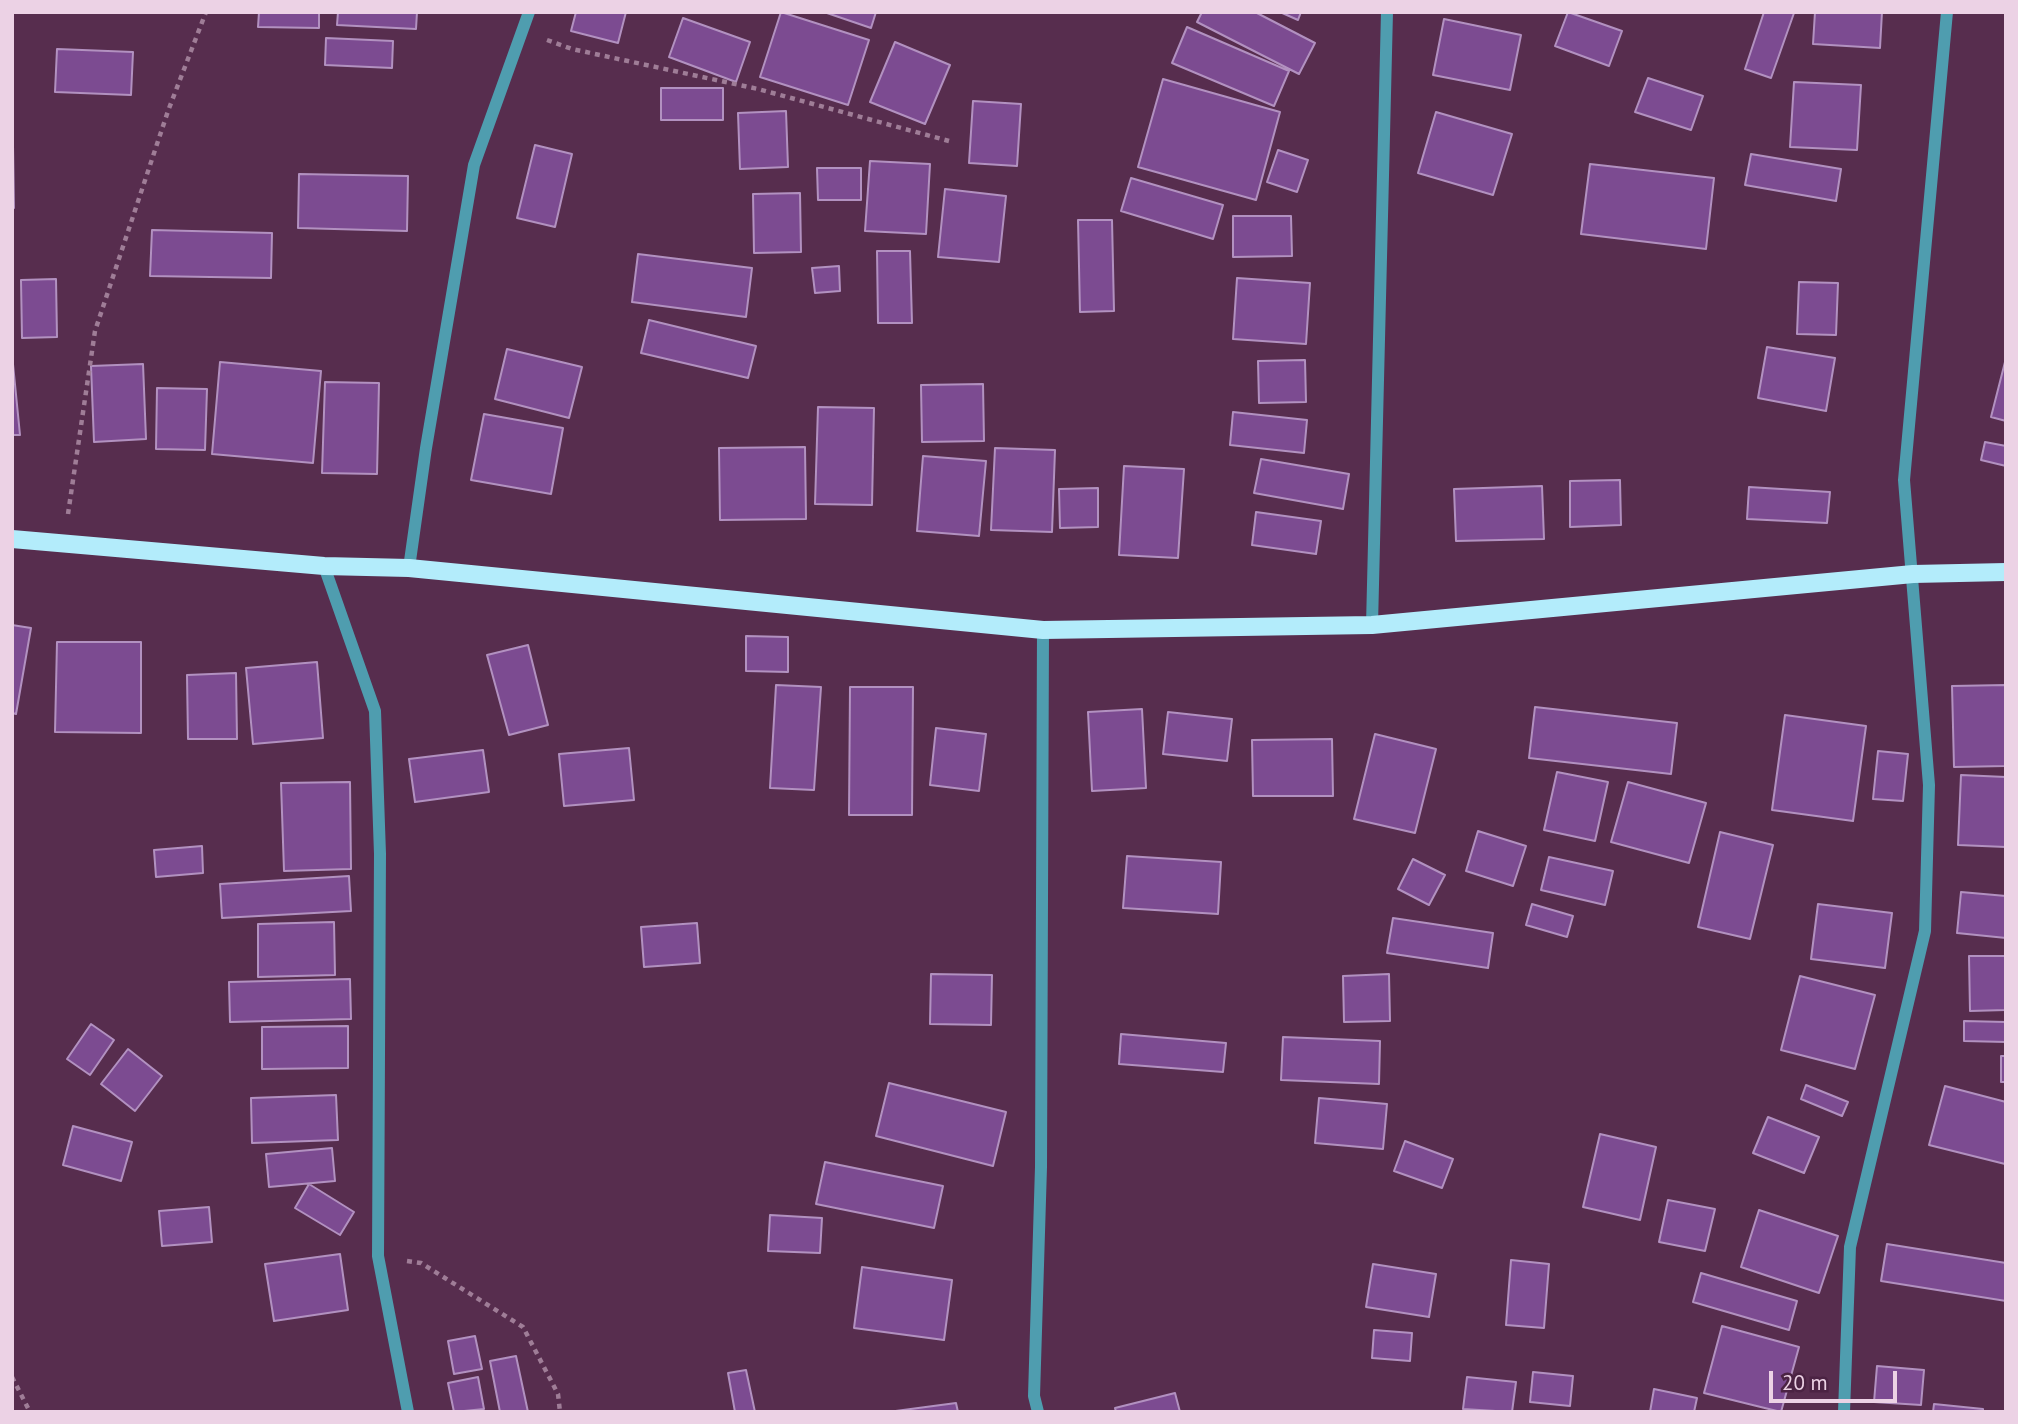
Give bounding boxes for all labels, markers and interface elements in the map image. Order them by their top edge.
scale bar [1773,1358,1901,1402]
text: 20 m [1782,1369,1828,1396]

